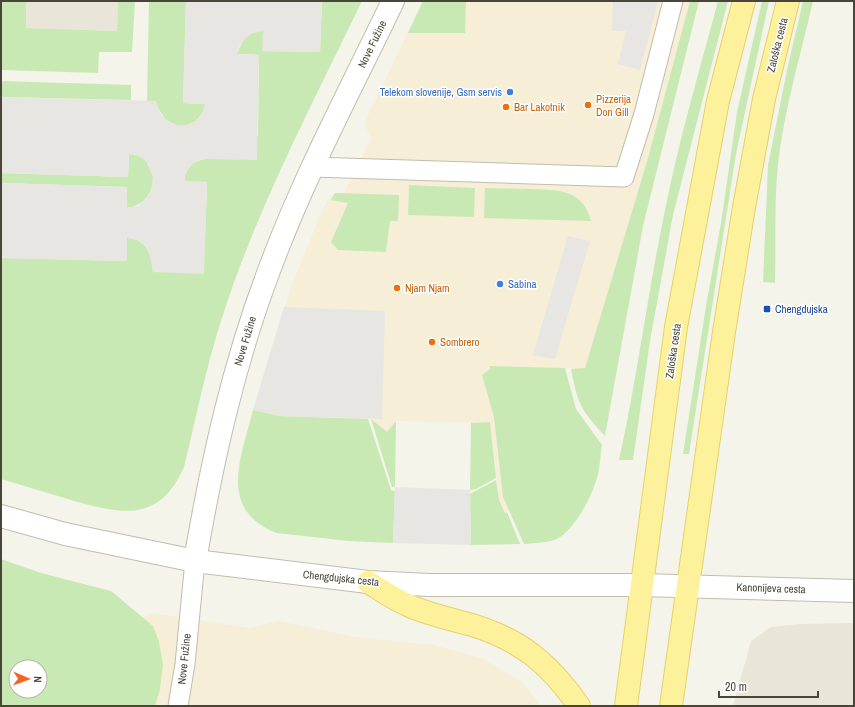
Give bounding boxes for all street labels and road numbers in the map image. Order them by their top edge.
street label: Zaloška cesta [763,16,791,74]
street label: Nove Fužine [354,18,390,70]
street label: Nove Fužine [231,315,259,367]
street label: Zaloška cesta [662,322,684,380]
street label: Chengdujska cesta [302,567,380,589]
street label: Kanonijeva cesta [736,580,806,596]
street label: Nove Fužine [174,633,194,685]

